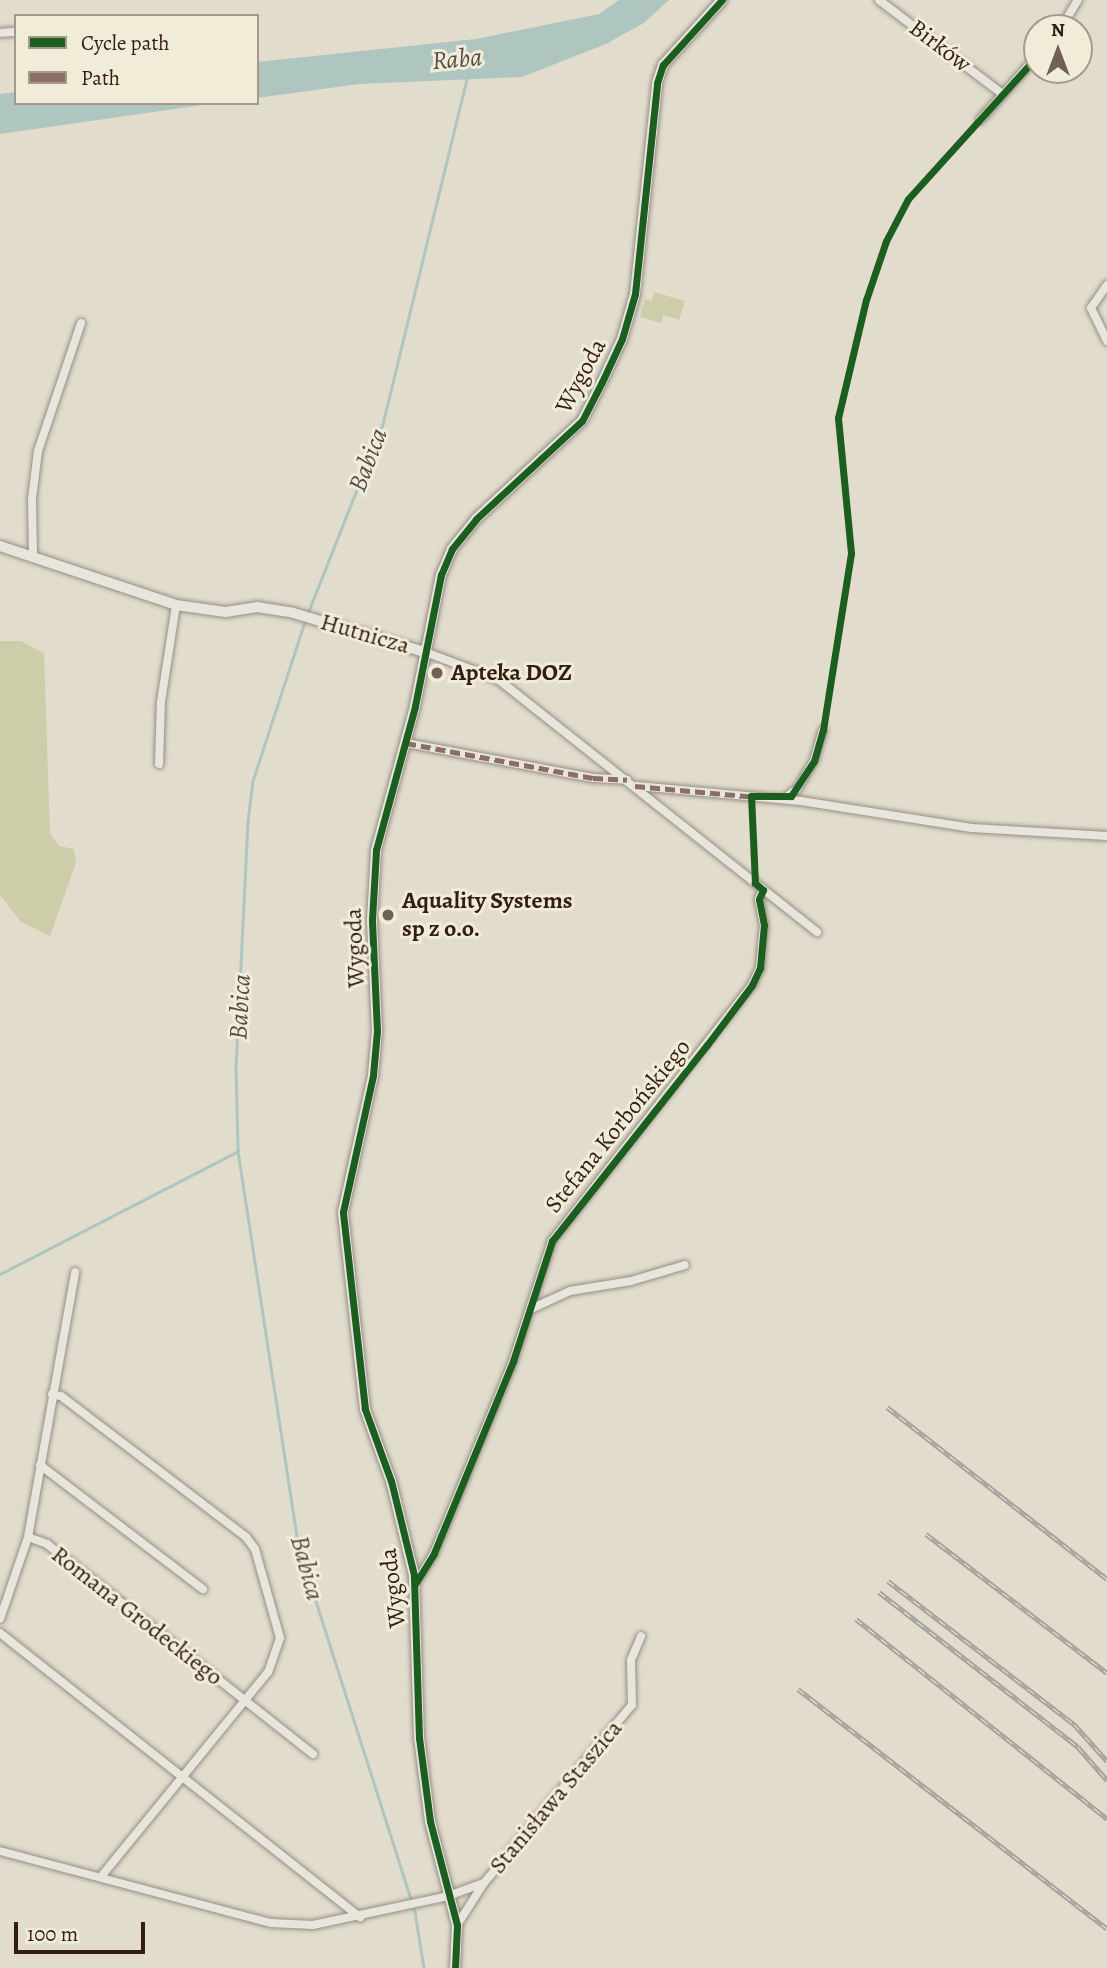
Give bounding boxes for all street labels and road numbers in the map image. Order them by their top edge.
street label: Birków [903,13,977,79]
street label: Wygoda [550,334,612,418]
street label: Hutnicza [317,608,413,660]
street label: Wygoda [339,908,371,988]
street label: Stefana Korbońskiego [539,1033,697,1219]
street label: Romana Grodeckiego [46,1540,228,1692]
street label: Wygoda [374,1547,412,1629]
street label: Stanisława Staszica [483,1714,629,1880]

